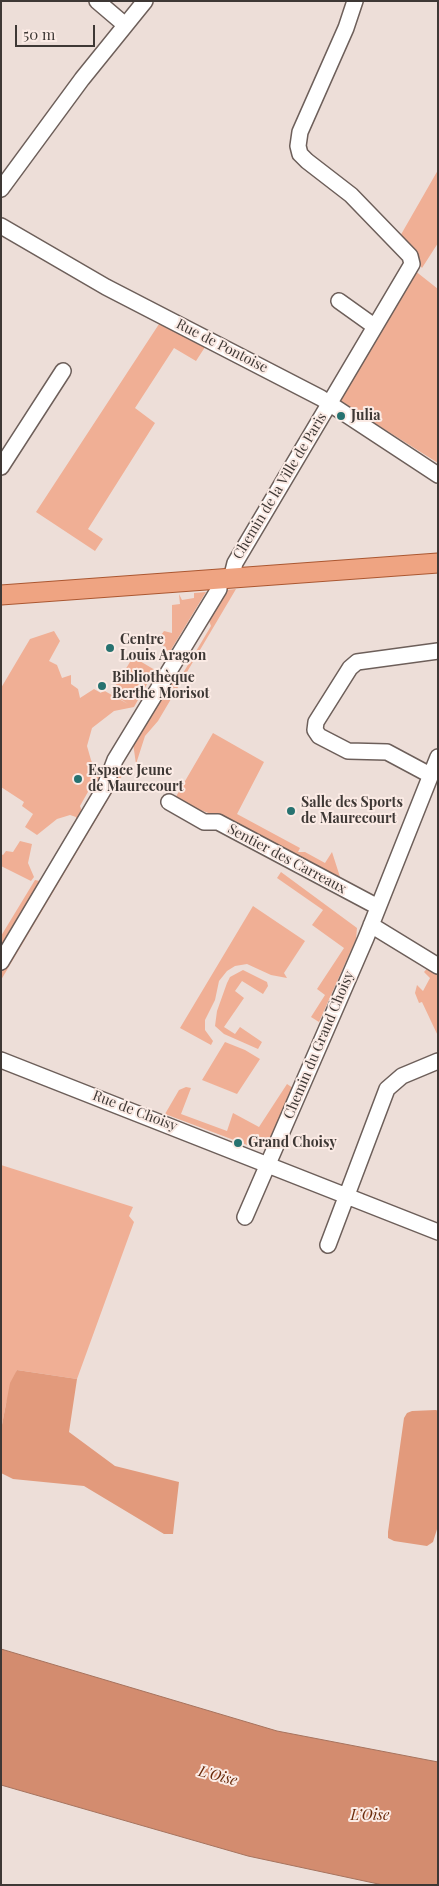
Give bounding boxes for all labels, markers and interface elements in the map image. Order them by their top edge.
scale bar [18,15,98,47]
text: 50 m [23,24,55,44]
street label: Rue de Pontoise [173,316,271,376]
place label: Julia [351,408,380,424]
street label: Chemin de la Ville de Paris [230,410,330,562]
marker: Julia [335,410,347,422]
place label: Centre Louis Aragon [120,632,206,664]
marker: Centre Louis Aragon [104,642,116,654]
place label: Bibliothèque Berthe Morisot [112,670,210,702]
marker: Bibliothèque Berthe Morisot [96,680,108,692]
place label: Espace Jeune de Maurecourt [88,763,184,796]
marker: Espace Jeune de Maurecourt [72,773,84,785]
place label: Salle des Sports de Maurecourt [301,795,403,828]
marker: Salle des Sports de Maurecourt [285,805,297,817]
street label: Sentier des Carreaux [225,821,349,897]
street label: Chemin du Grand Choisy [280,969,358,1121]
street label: Rue de Choisy [90,1087,180,1135]
place label: Grand Choisy [248,1135,337,1151]
marker: Grand Choisy [232,1137,244,1149]
water label: L'Oise [197,1762,239,1790]
water label: L’Oise [351,1806,389,1824]

